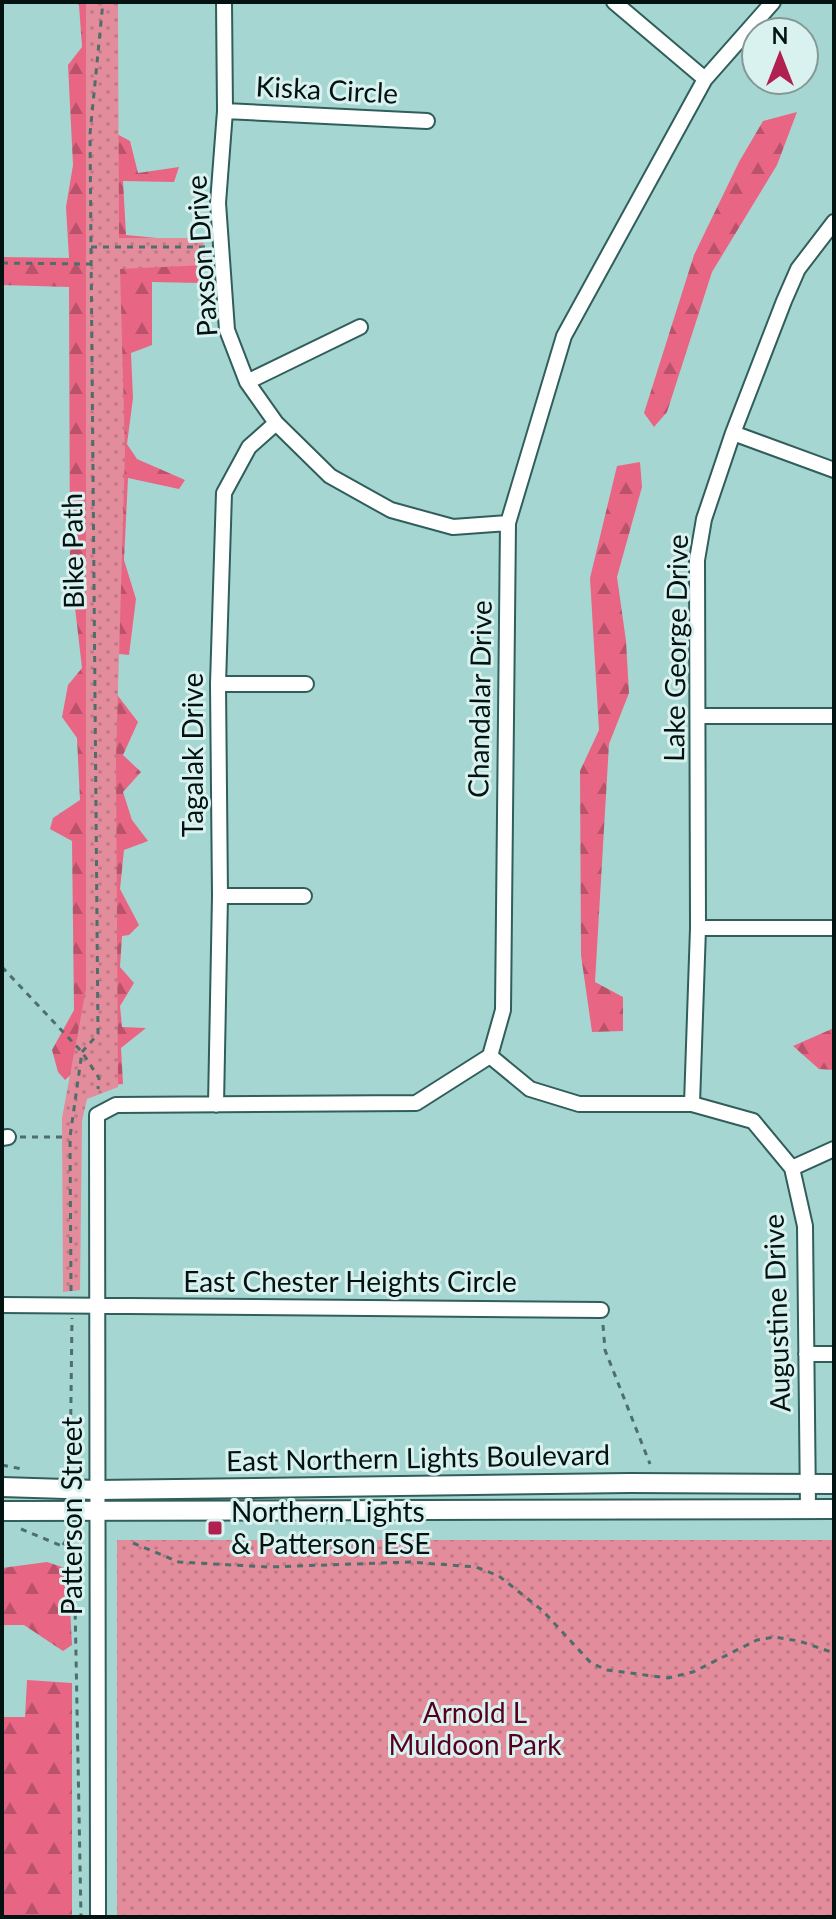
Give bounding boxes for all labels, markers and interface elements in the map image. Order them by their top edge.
north arrow [740,16,820,96]
text: N [772,22,788,49]
street label: Kiska Circle [255,68,399,110]
street label: Paxson Drive [178,174,224,338]
street label: Bike Path [54,493,90,609]
street label: Lake George Drive [656,534,694,762]
street label: Chandalar Drive [460,600,498,798]
street label: Tagalak Drive [175,673,209,837]
street label: Augustine Drive [756,1213,796,1413]
street label: East Chester Heights Circle [183,1264,517,1298]
street label: Patterson Street [54,1417,88,1615]
street label: East Northern Lights Boulevard [226,1437,610,1477]
place label: Northern Lights & Patterson ESE [231,1494,430,1560]
marker: Northern Lights & Patterson ESE [206,1519,224,1537]
park label: Arnold L Muldoon Park [389,1695,562,1761]

